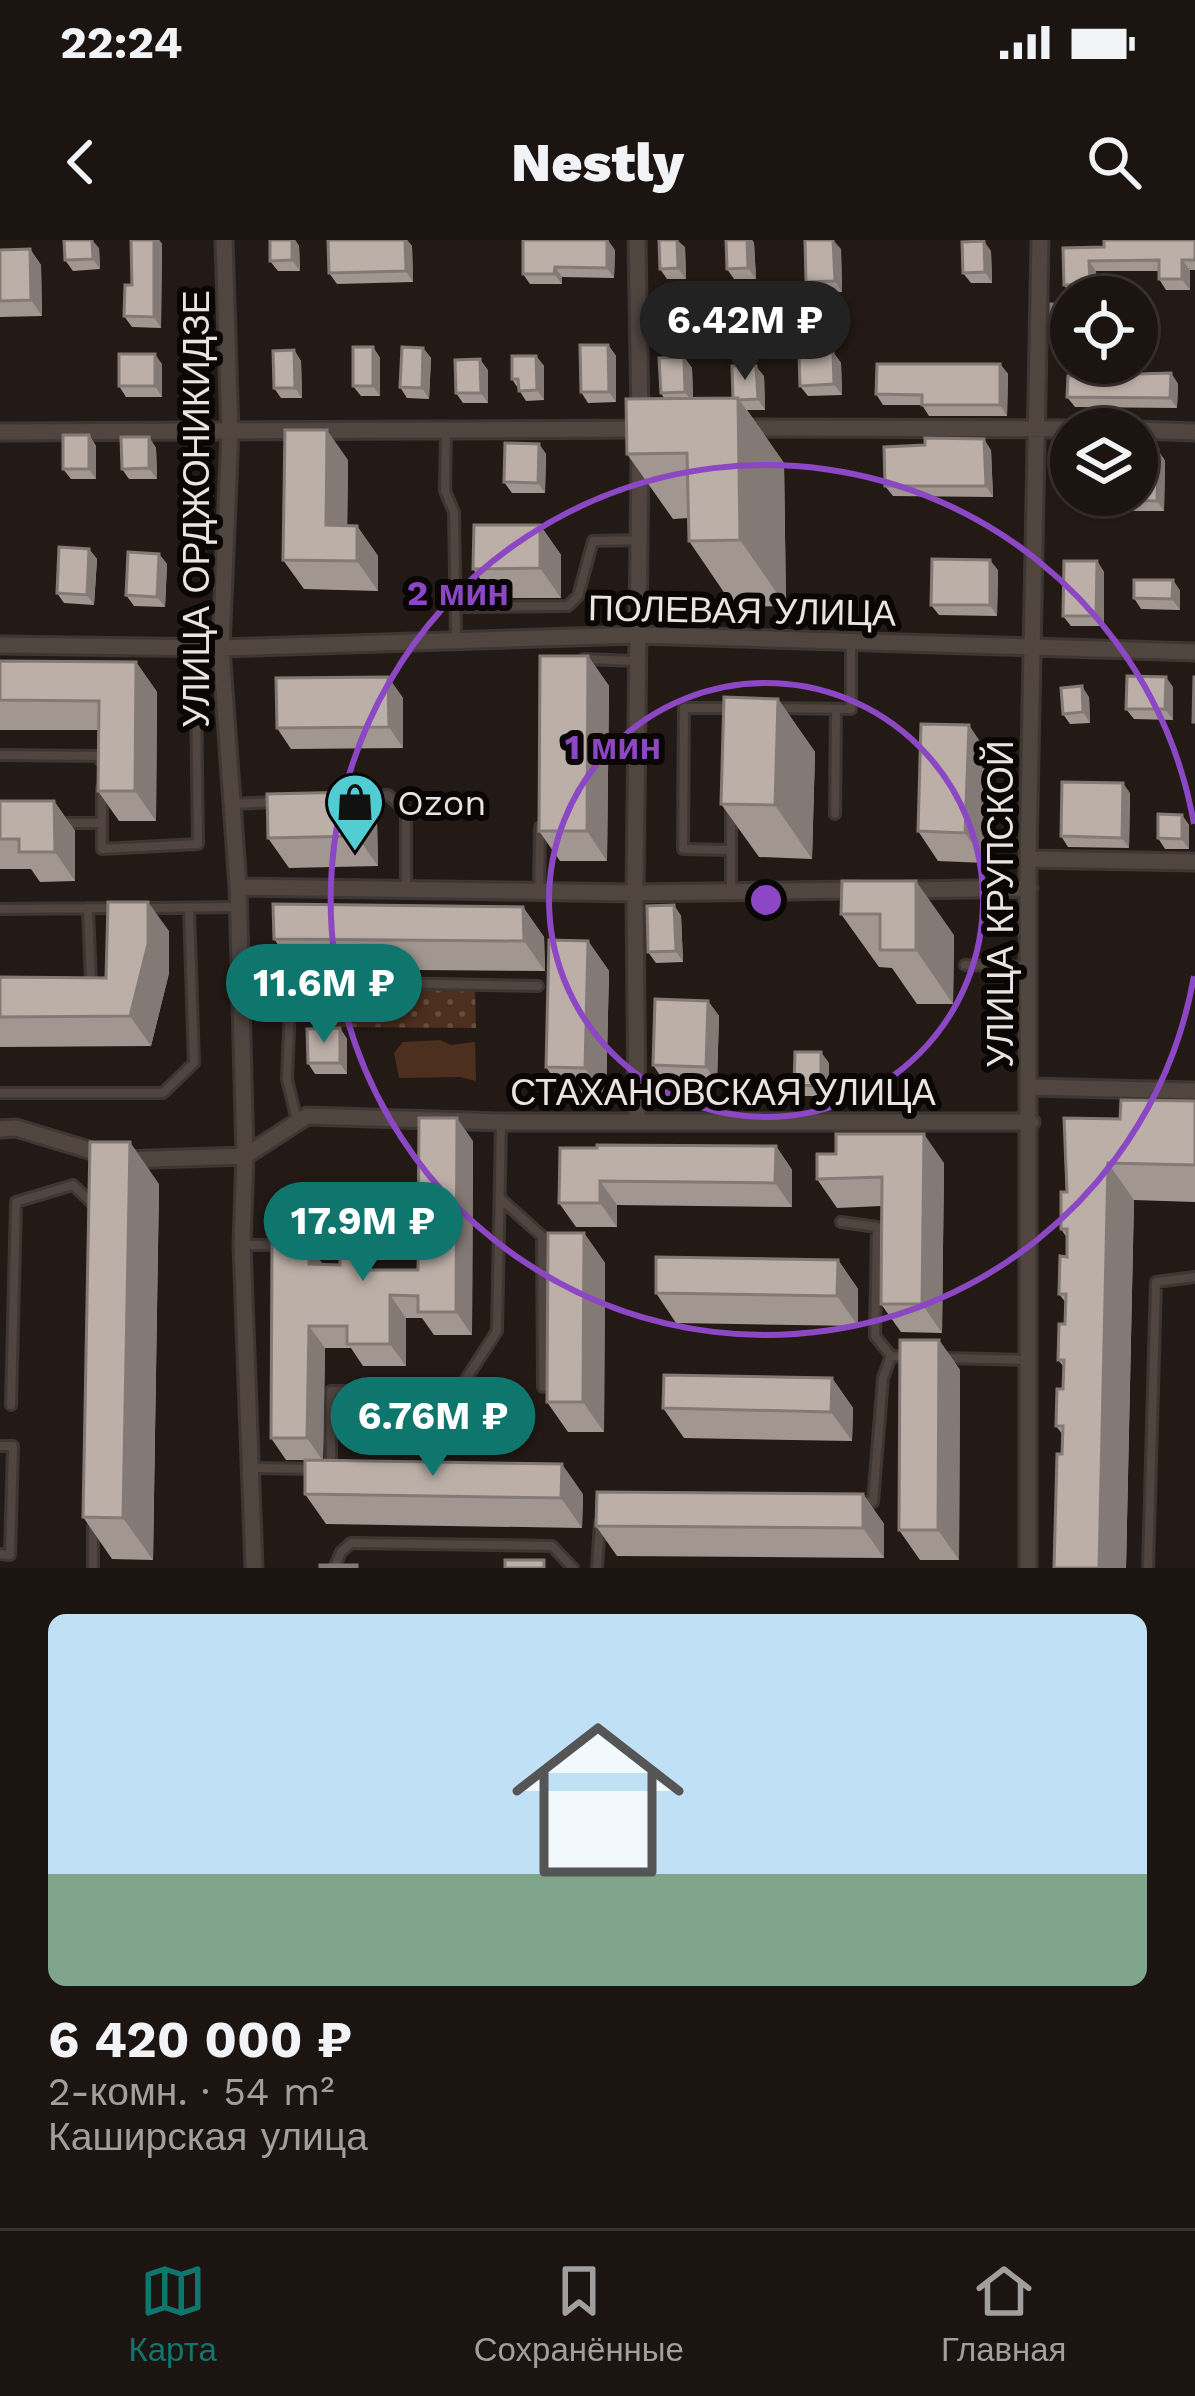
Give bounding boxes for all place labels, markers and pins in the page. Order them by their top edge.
pin: 6.42M ₽ [634,281,856,383]
shop icon: Ozon [324,771,386,853]
place label: Ozon [397,782,487,824]
centre of rings [745,879,787,921]
pin: 11.6M ₽ [213,944,435,1046]
pin: 17.9M ₽ [252,1182,474,1284]
pin: 6.76M ₽ [322,1377,544,1479]

